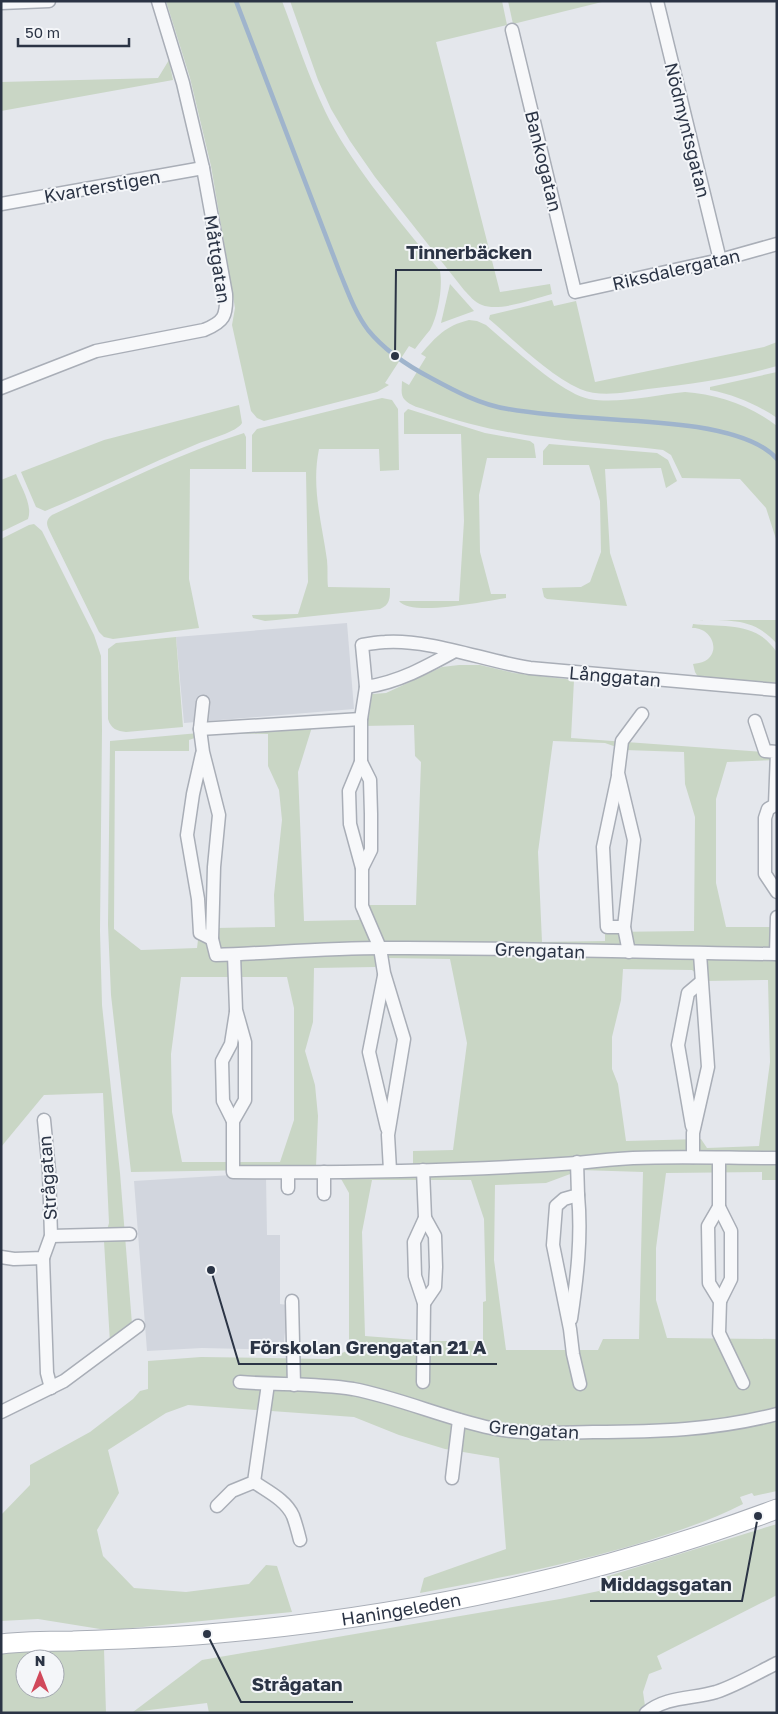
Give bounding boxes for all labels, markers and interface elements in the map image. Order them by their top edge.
scale bar [18,15,129,47]
text: 50 m [25,23,60,41]
street label: Nödmyntsgatan [661,60,715,200]
street label: Bankogatan [521,108,567,214]
street label: Kvarterstigen [42,165,162,207]
street label: Måttgatan [200,213,236,305]
callout: Tinnerbäcken [396,236,542,270]
text: Tinnerbäcken [406,240,532,263]
street label: Riksdalergatan [610,244,742,294]
street label: Långgatan [568,661,662,691]
street label: Grengatan [494,937,586,963]
street label: Strågatan [33,1135,61,1221]
callout: Förskolan Grengatan 21 A [239,1330,497,1364]
text: Förskolan Grengatan 21 A [249,1335,487,1358]
street label: Grengatan [488,1415,580,1443]
callout: Middagsgatan [590,1567,742,1601]
text: Middagsgatan [600,1572,732,1595]
street label: Haningeleden [340,1588,463,1630]
north arrow [15,1649,65,1699]
text: N [35,1652,45,1669]
callout: Strågatan [241,1668,353,1702]
text: Strågatan [251,1672,343,1695]

